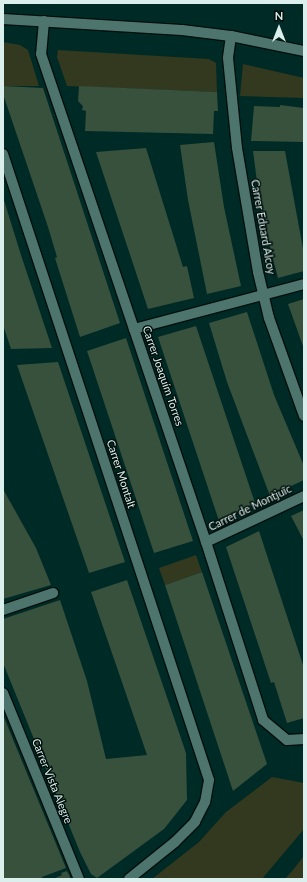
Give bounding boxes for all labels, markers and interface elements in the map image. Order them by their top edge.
north arrow [259,8,299,48]
text: N [275,9,283,22]
street label: Carrer Eduard Alcoy [248,178,278,276]
street label: Carrer Joaquím Torres [140,324,186,428]
street label: Carrer Montalt [104,438,138,510]
street label: Carrer de Montjuïc [206,482,294,534]
street label: Carrer Vista Alegre [29,736,75,826]

